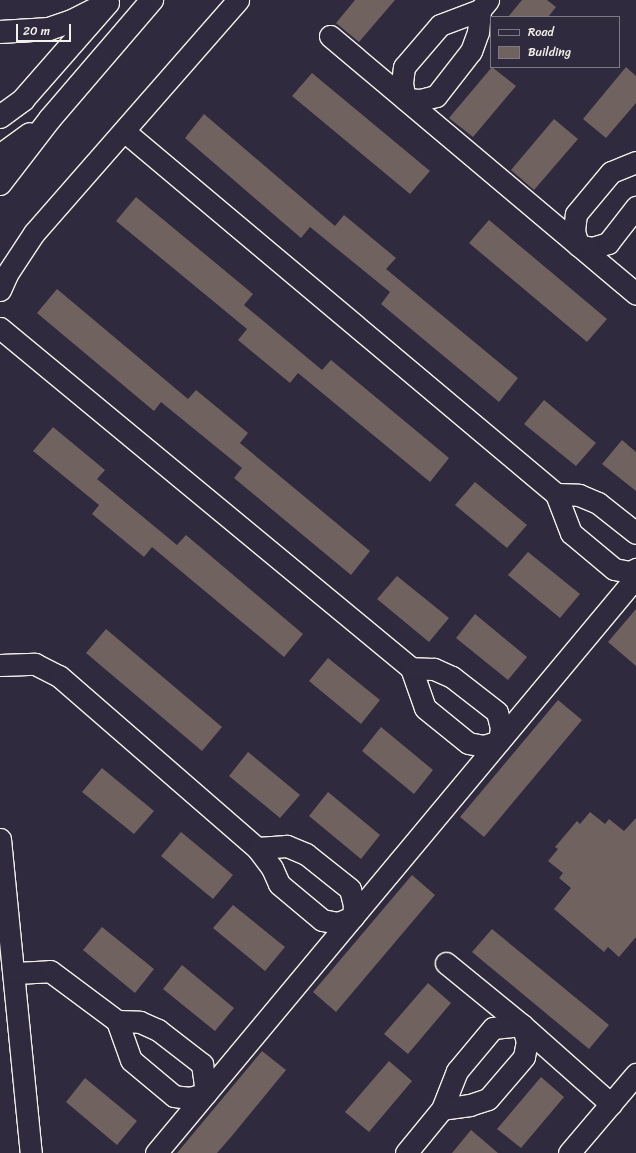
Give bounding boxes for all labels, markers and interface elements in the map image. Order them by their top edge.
scale bar [18,16,73,42]
legend [490,16,620,68]
text: 20 m [23,20,50,42]
text: Road [528,21,554,43]
text: Building [528,41,571,63]

